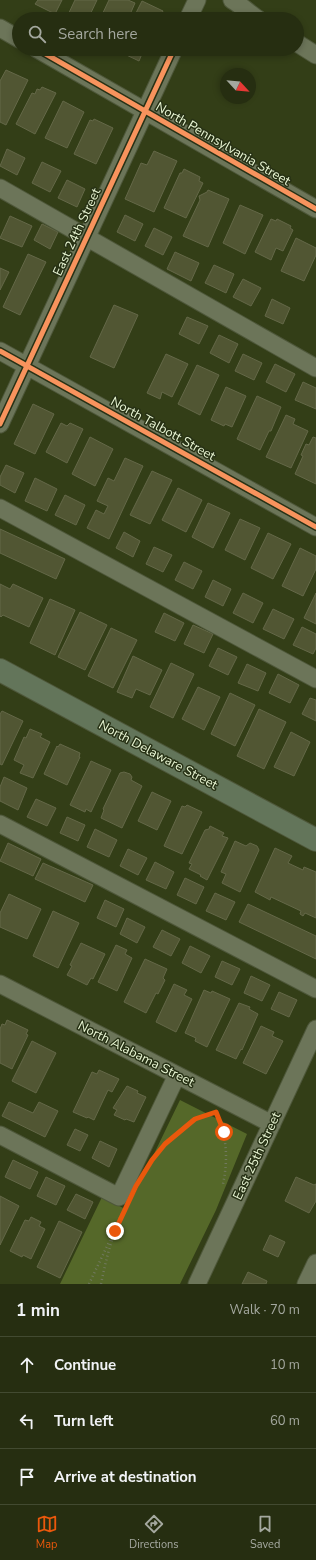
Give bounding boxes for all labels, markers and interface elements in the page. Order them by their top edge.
search box [12,12,304,56]
icon: search [26,23,48,45]
text: Search here [58,24,138,44]
north arrow [220,68,256,104]
street label: North Pennsylvania Street [152,98,294,190]
street label: East 24th Street [49,185,105,279]
street label: North Talbott Street [107,393,219,465]
street label: North Delaware Street [95,716,221,794]
street label: North Alabama Street [75,1017,198,1091]
street label: East 25th Street [229,1109,285,1203]
route start [215,1123,233,1141]
route end [106,1222,124,1240]
text: 1 min [16,1299,60,1322]
text: Walk · 70 m [229,1301,300,1319]
icon: ahead [16,1354,38,1376]
text: Continue [54,1355,116,1375]
text: 10 m [270,1356,300,1374]
icon: left [16,1410,38,1432]
text: Turn left [54,1411,113,1431]
text: 60 m [270,1412,300,1430]
icon: arrive [16,1466,38,1488]
text: Arrive at destination [54,1467,197,1487]
tab: Map [36,1513,58,1552]
tab: Directions [129,1513,179,1552]
tab: Saved [250,1513,280,1552]

